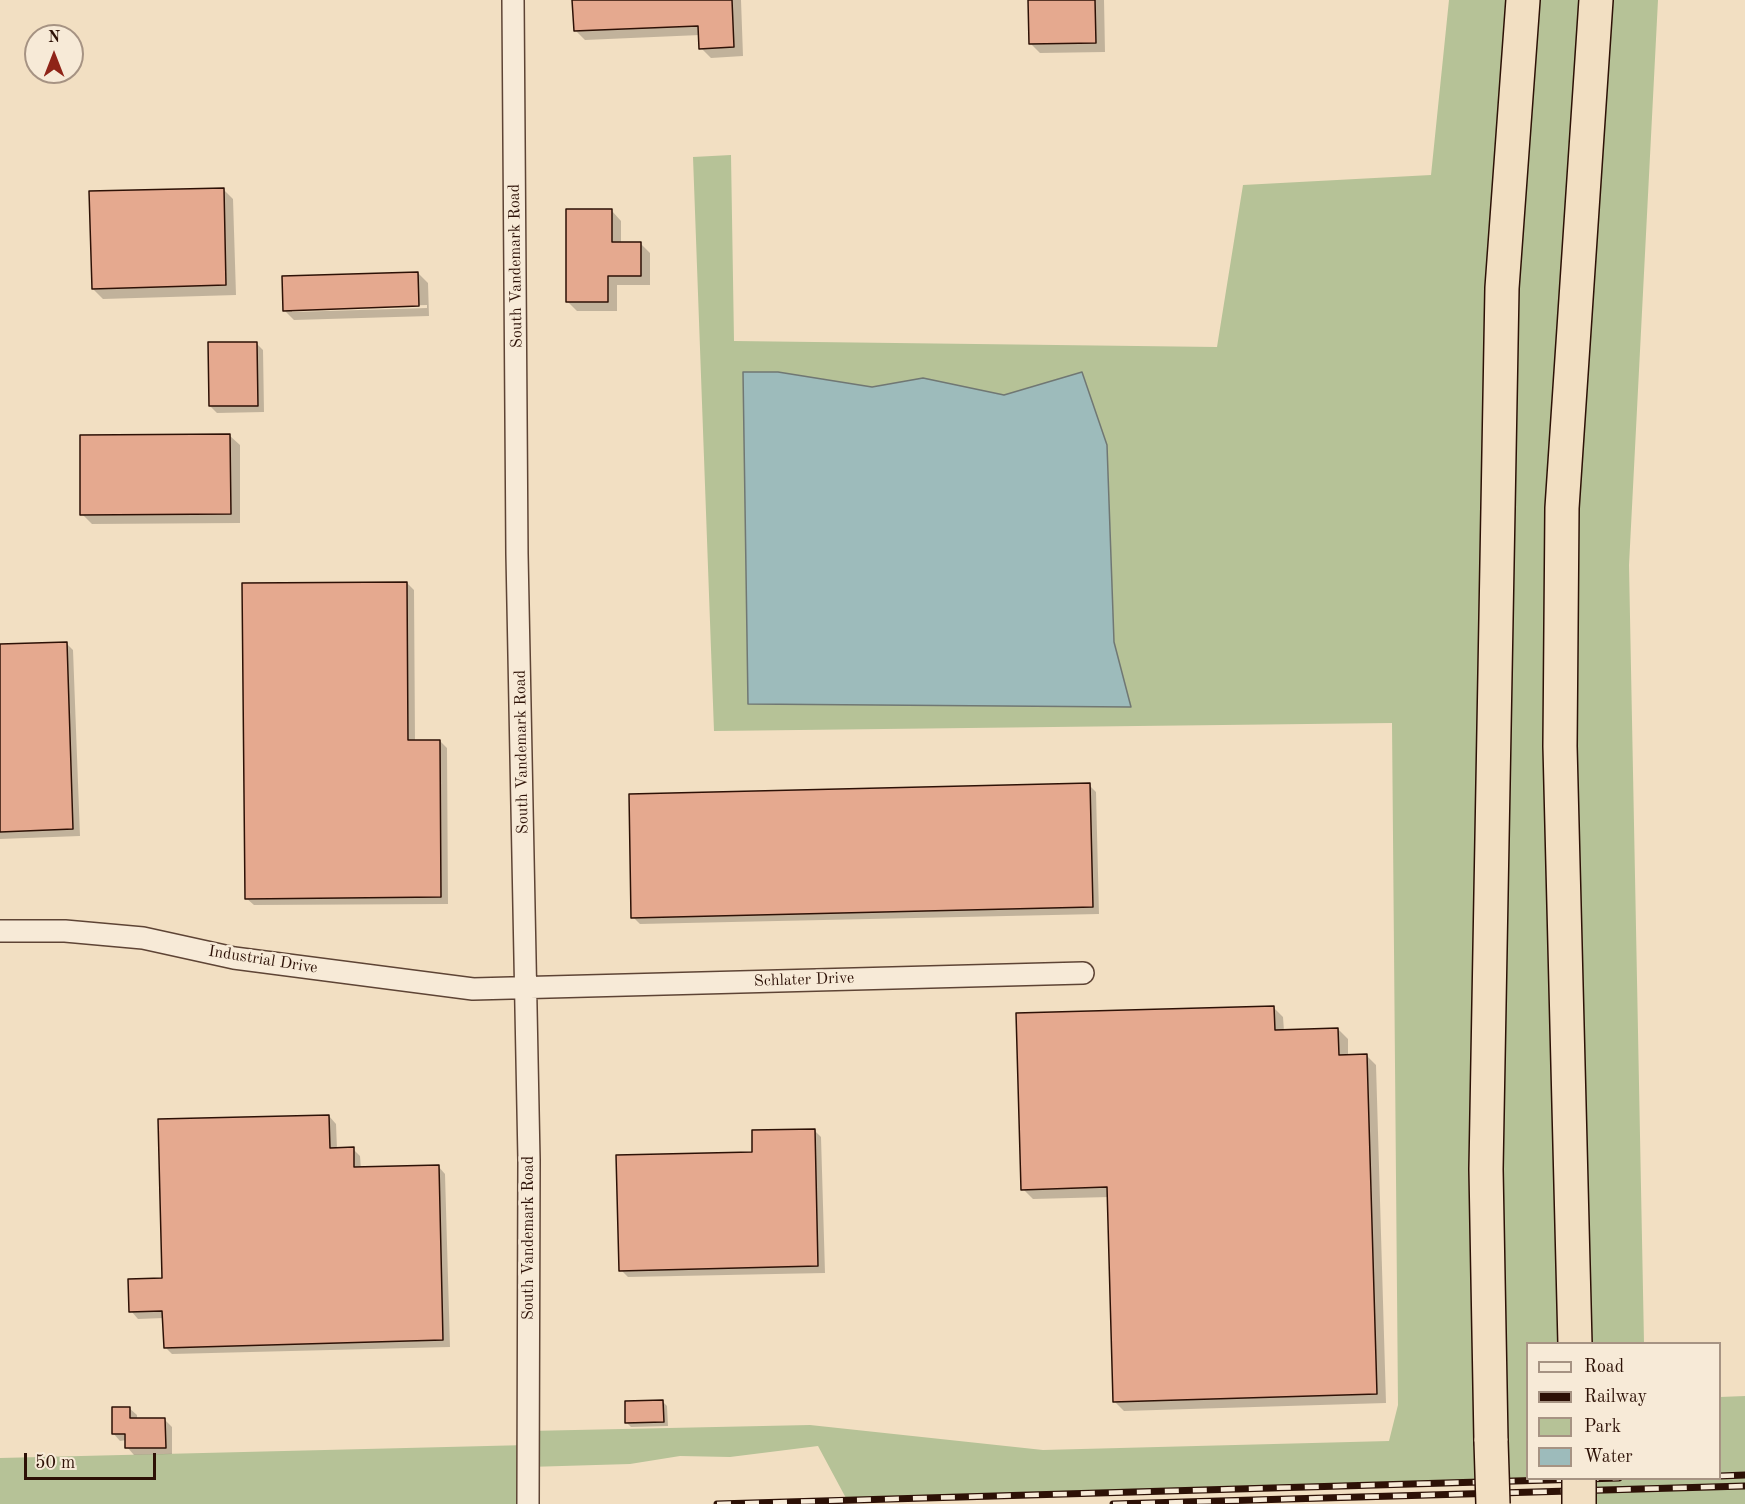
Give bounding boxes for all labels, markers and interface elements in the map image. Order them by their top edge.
north arrow [24,24,84,84]
text: N [48,30,60,46]
street label: South Vandemark Road [505,184,527,348]
street label: South Vandemark Road [511,670,533,834]
street label: Industrial Drive [207,942,319,978]
street label: Schlater Drive [754,969,854,991]
street label: South Vandemark Road [519,1156,539,1320]
legend [1526,1342,1721,1480]
text: Road [1584,1358,1624,1376]
text: Railway [1584,1388,1647,1406]
text: Park [1584,1418,1621,1436]
scale bar [27,1441,159,1479]
text: Water [1584,1448,1633,1466]
text: 50 m [35,1454,75,1472]

